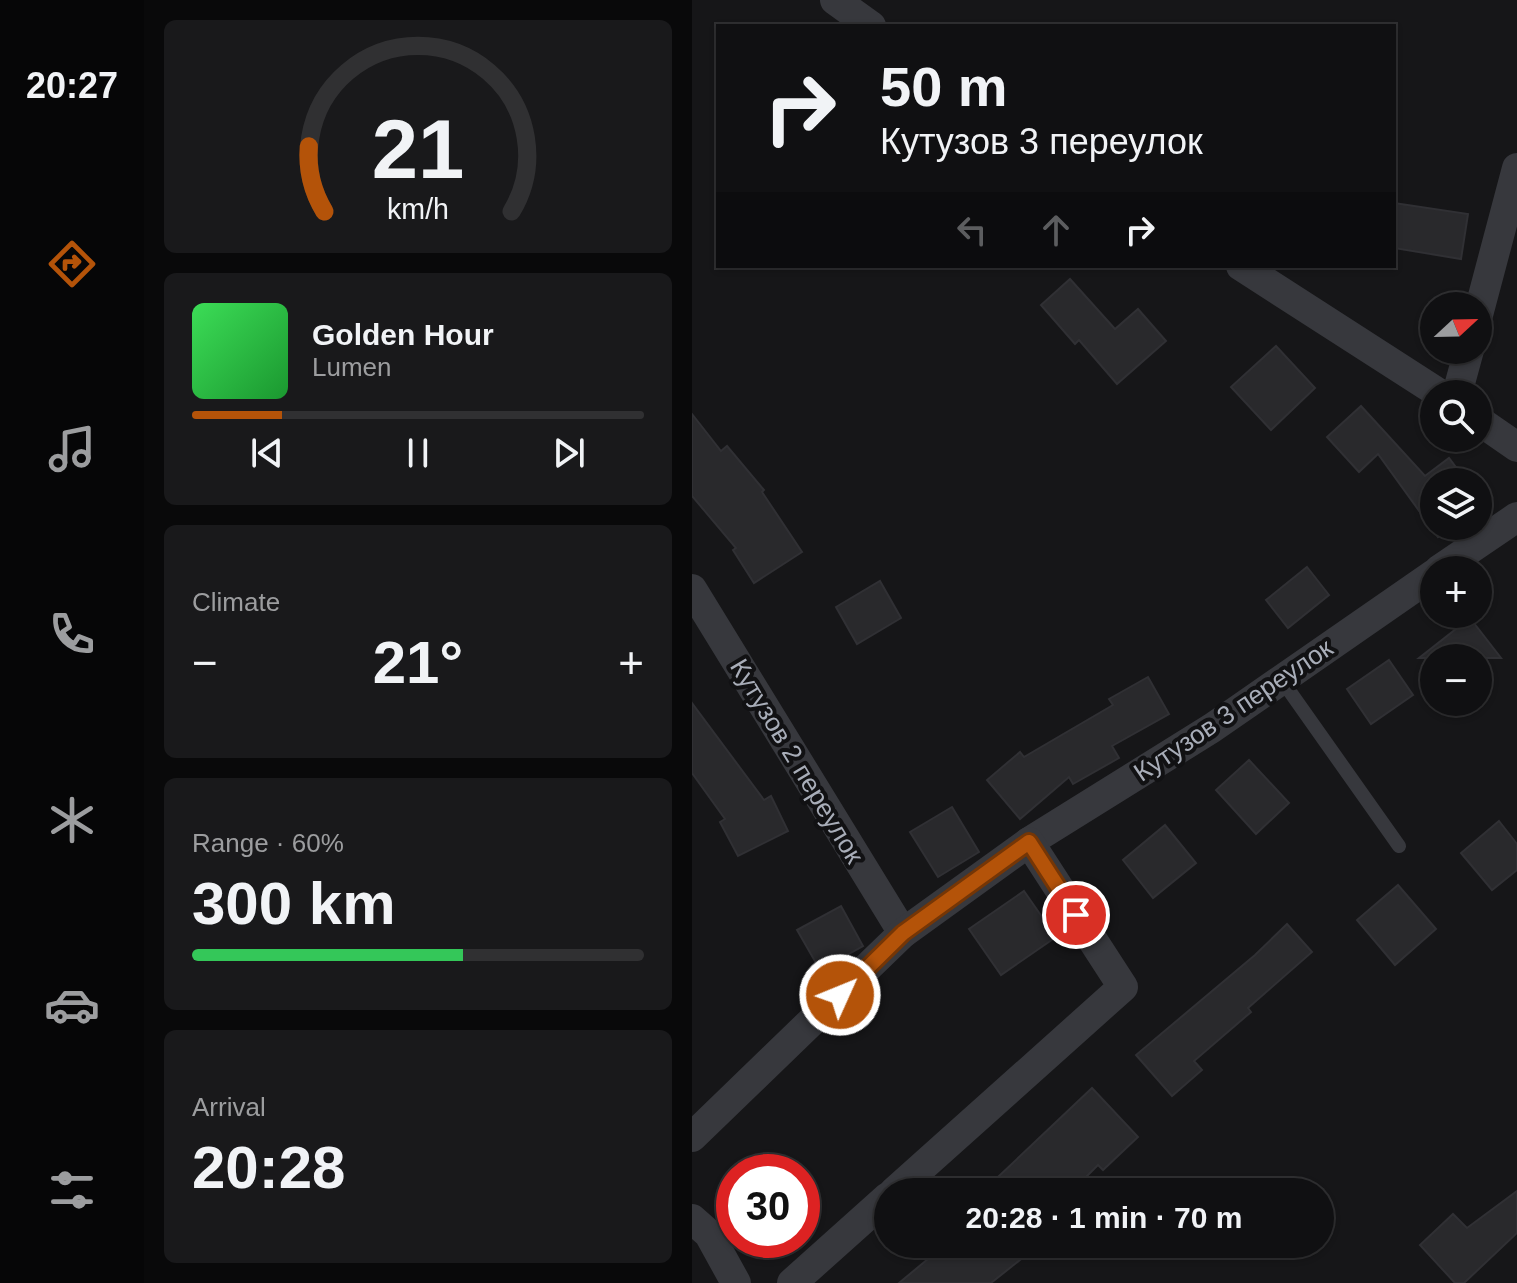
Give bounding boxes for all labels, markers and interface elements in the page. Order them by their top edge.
text: 50 m [880,55,1008,118]
icon: right [748,56,852,160]
text: 20:27 [26,65,118,106]
text: 21 [372,103,464,196]
text: Кутузов 3 переулок [880,121,1203,162]
text: km/h [387,193,449,225]
icon: left [950,208,994,252]
icon: ahead [1034,208,1078,252]
icon: right [1118,208,1162,252]
icon: directions [44,236,100,292]
north arrow [1420,292,1492,364]
map controls [1420,292,1492,716]
text: Golden Hour [312,318,494,351]
text: Lumen [312,352,392,382]
button: search [1420,380,1492,452]
icon: music [44,421,100,477]
icon: previous [245,431,289,475]
icon: pause [396,431,440,475]
icon: next [547,431,591,475]
button: layers [1420,468,1492,540]
button: + [1420,556,1492,628]
text: Climate [192,587,280,617]
icon: phone [44,606,100,662]
text: 21° [373,629,463,696]
street label: Кутузов 3 переулок [1128,632,1339,788]
text: − [192,638,218,687]
text: + [618,638,644,687]
button: − [1420,644,1492,716]
street label: Кутузов 2 переулок [724,653,870,869]
icon: climate [44,792,100,848]
text: Range · 60% [192,828,344,858]
text: 300 km [192,870,396,937]
pin [1042,881,1110,949]
icon: arrive [1054,893,1098,937]
position arrow [798,953,882,1037]
icon: car [44,977,100,1033]
text: Arrival [192,1092,266,1122]
text: 20:28 [192,1134,345,1201]
speed limit sign: 30 [716,1154,820,1258]
icon: filters [44,1162,100,1218]
text: 20:28 · 1 min · 70 m [966,1201,1242,1234]

